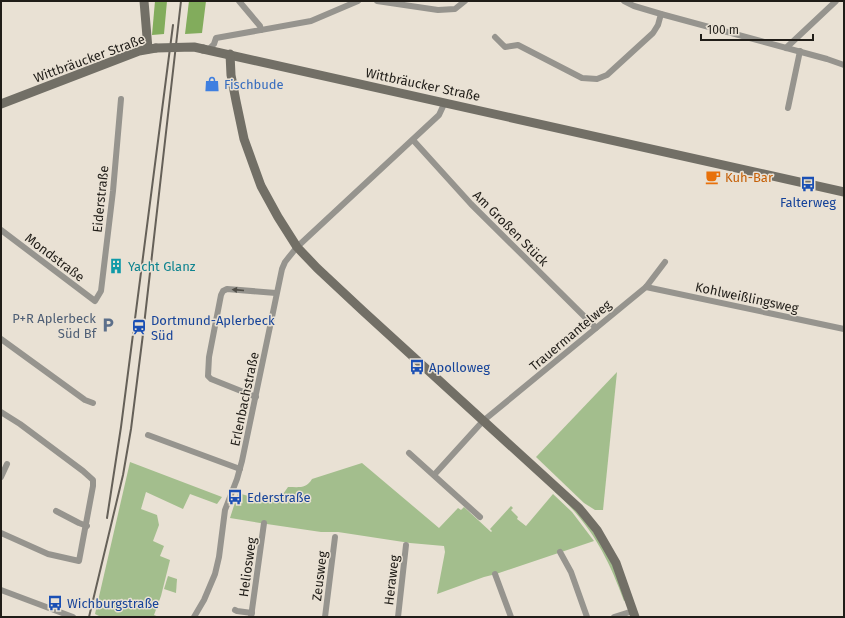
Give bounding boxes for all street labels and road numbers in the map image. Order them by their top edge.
street label: Wittbräucker Straße [32,31,147,86]
street label: Wittbräucker Straße [364,65,482,104]
street label: Eiderstraße [90,165,111,233]
street label: Am Großen Stück [470,188,552,269]
street label: Mondstraße [22,230,87,285]
street label: Kohlweißlingsweg [694,279,800,316]
street label: Trauermantelweg [526,297,614,374]
street label: Erlenbachstraße [227,351,262,448]
street label: Heliosweg [236,536,259,598]
street label: Zeusweg [309,550,330,602]
street label: Heraweg [381,554,402,606]

